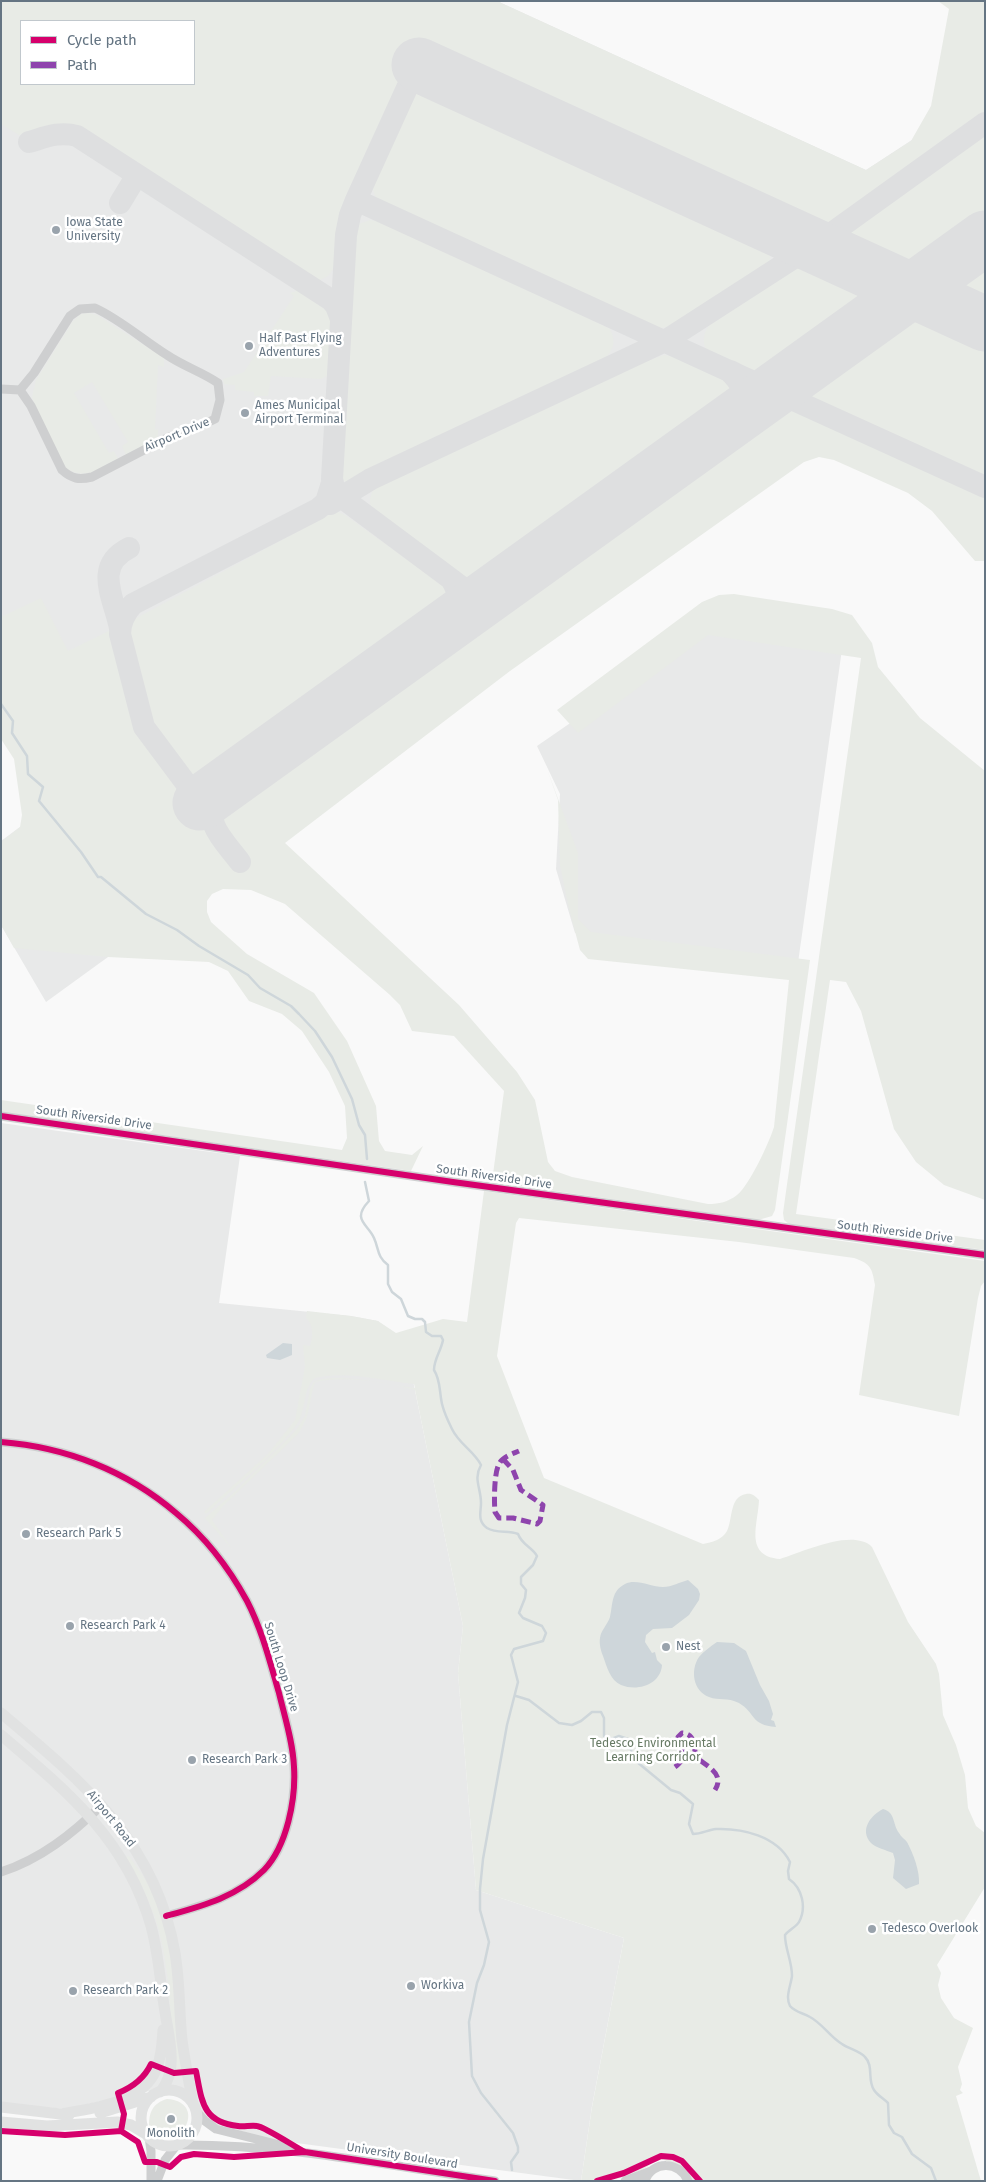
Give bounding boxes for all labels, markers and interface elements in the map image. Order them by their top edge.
legend [20,20,195,85]
text: Cycle path [67,31,137,49]
text: Path [67,56,97,74]
place label: Iowa State University [66,216,123,244]
marker: Iowa State University [50,224,62,236]
place label: Half Past Flying Adventures [259,332,342,360]
marker: Half Past Flying Adventures [243,340,255,352]
place label: Ames Municipal Airport Terminal [255,399,344,427]
marker: Ames Municipal Airport Terminal [239,407,251,419]
street label: Airport Drive [142,415,212,455]
street label: South Riverside Drive [35,1103,153,1133]
street label: South Riverside Drive [435,1162,553,1192]
street label: South Riverside Drive [836,1218,954,1246]
place label: Research Park 5 [36,1527,121,1541]
marker: Research Park 5 [20,1528,32,1540]
place label: Research Park 4 [80,1619,166,1633]
marker: Research Park 4 [64,1620,76,1632]
street label: South Loop Drive [260,1620,302,1714]
place label: Nest [676,1640,701,1654]
marker: Nest [660,1641,672,1653]
park label: Tedesco Environmental Learning Corridor [590,1737,716,1765]
place label: Research Park 3 [202,1753,287,1767]
marker: Research Park 3 [186,1754,198,1766]
street label: Airport Road [84,1788,138,1850]
place label: Tedesco Overlook [882,1922,978,1936]
marker: Tedesco Overlook [866,1923,878,1935]
place label: Workiva [421,1979,464,1993]
marker: Workiva [405,1980,417,1992]
place label: Research Park 2 [83,1984,168,1998]
marker: Research Park 2 [67,1985,79,1997]
marker: Monolith [165,2113,177,2125]
place label: Monolith [147,2127,195,2141]
street label: University Boulevard [345,2140,459,2172]

